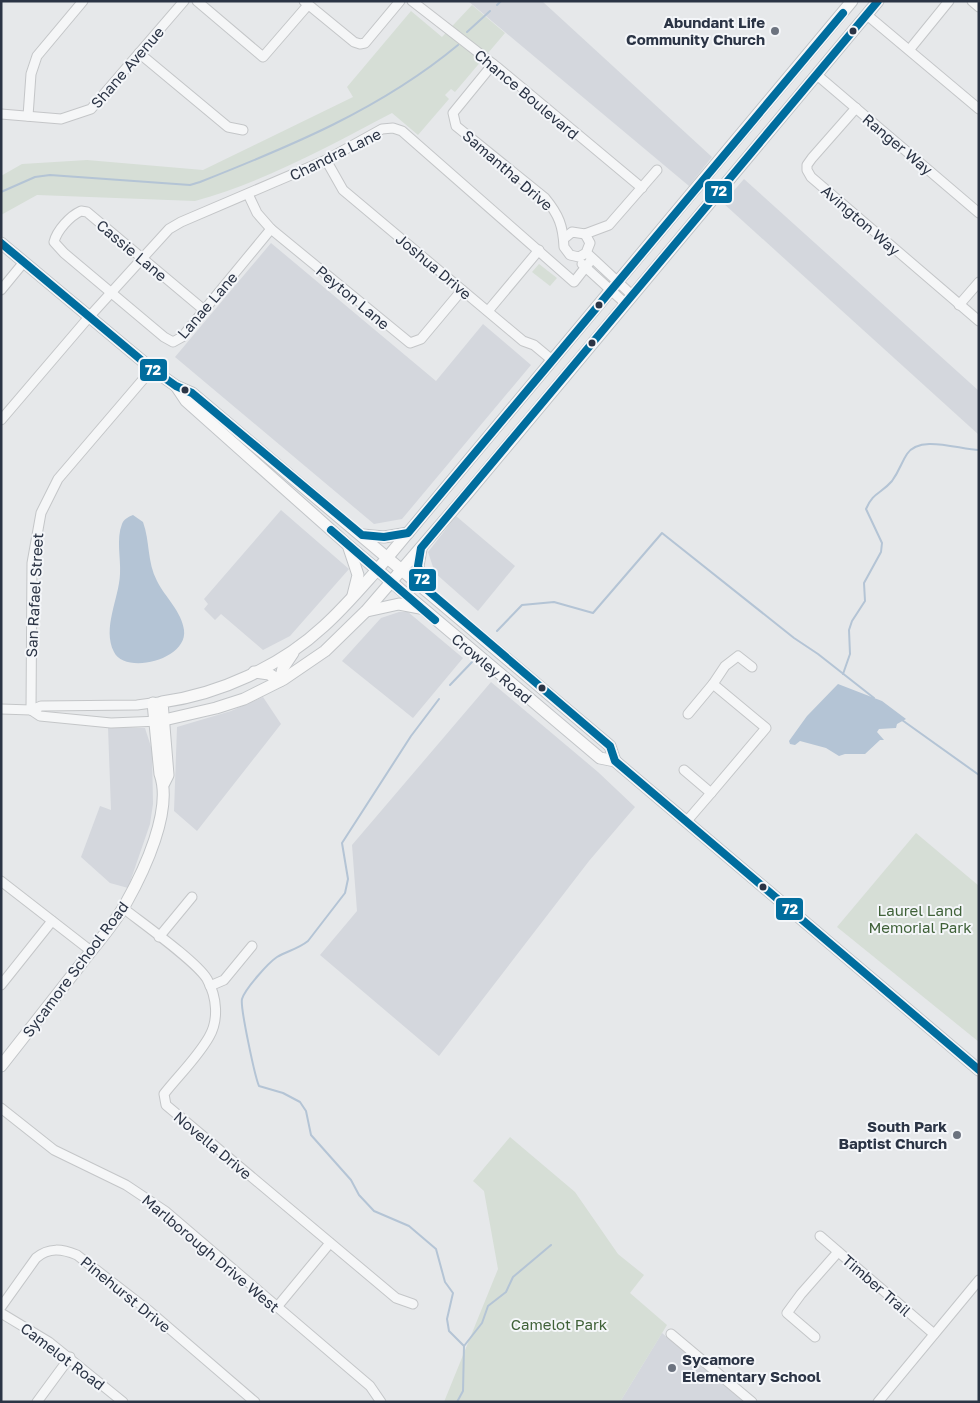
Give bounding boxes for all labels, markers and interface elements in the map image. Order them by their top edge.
place label: Abundant Life Community Church [626,13,765,48]
street label: Shane Avenue [87,22,167,111]
marker: Abundant Life Community Church [769,25,781,37]
unlabelled marker [848,26,858,36]
street label: Chance Boulevard [471,45,583,143]
street label: Ranger Way [859,110,937,179]
street label: Chandra Lane [286,124,384,184]
street label: Samantha Drive [459,126,557,214]
line badge: 72 [704,180,733,204]
street label: Avington Way [818,181,904,259]
text: 72 [711,182,728,199]
street label: Cassie Lane [93,215,171,285]
street label: Joshua Drive [393,229,476,303]
street label: Peyton Lane [313,261,393,333]
street label: Lanae Lane [173,268,241,342]
unlabelled marker [594,300,604,310]
unlabelled marker [587,338,597,348]
line badge: 72 [139,358,168,382]
text: 72 [145,361,162,378]
unlabelled marker [180,385,190,395]
street label: San Rafael Street [22,532,46,658]
line badge: 72 [408,568,437,592]
text: 72 [414,570,431,587]
street label: Crowley Road [448,629,536,707]
unlabelled marker [537,683,547,693]
unlabelled marker [758,882,768,892]
line badge: 72 [775,897,804,921]
street label: Sycamore School Road [18,898,132,1040]
text: 72 [782,900,799,917]
park label: Laurel Land Memorial Park [868,901,972,936]
street label: Novella Drive [170,1107,256,1183]
place label: South Park Baptist Church [838,1117,947,1152]
marker: South Park Baptist Church [951,1129,963,1141]
street label: Marlborough Drive West [139,1190,283,1316]
street label: Timber Trail [839,1250,915,1320]
street label: Pinehurst Drive [77,1252,175,1336]
park label: Camelot Park [511,1315,608,1333]
street label: Camelot Road [17,1318,109,1394]
place label: Sycamore Elementary School [682,1350,821,1385]
marker: Sycamore Elementary School [666,1362,678,1374]

